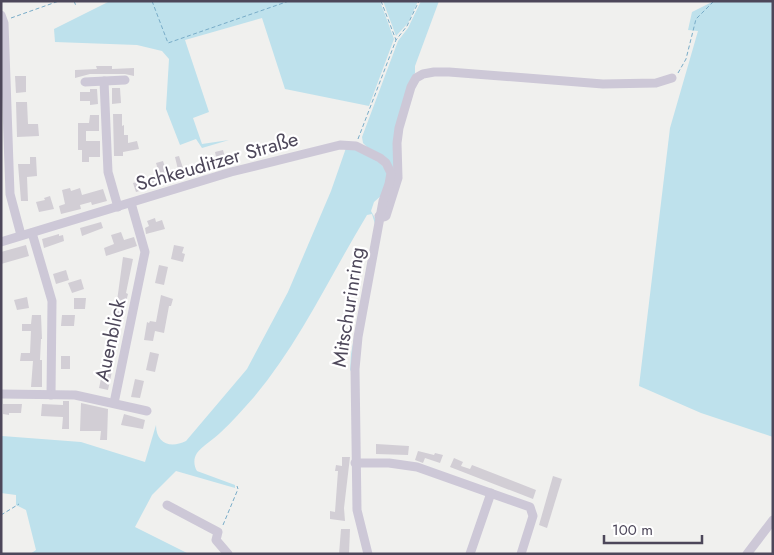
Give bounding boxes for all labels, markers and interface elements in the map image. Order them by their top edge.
street label: Schkeuditzer Straße [133,124,302,199]
street label: Mitschurinring [325,245,372,369]
street label: Auenblick [88,296,133,384]
scale bar [604,512,702,544]
text: 100 m [612,519,653,541]

